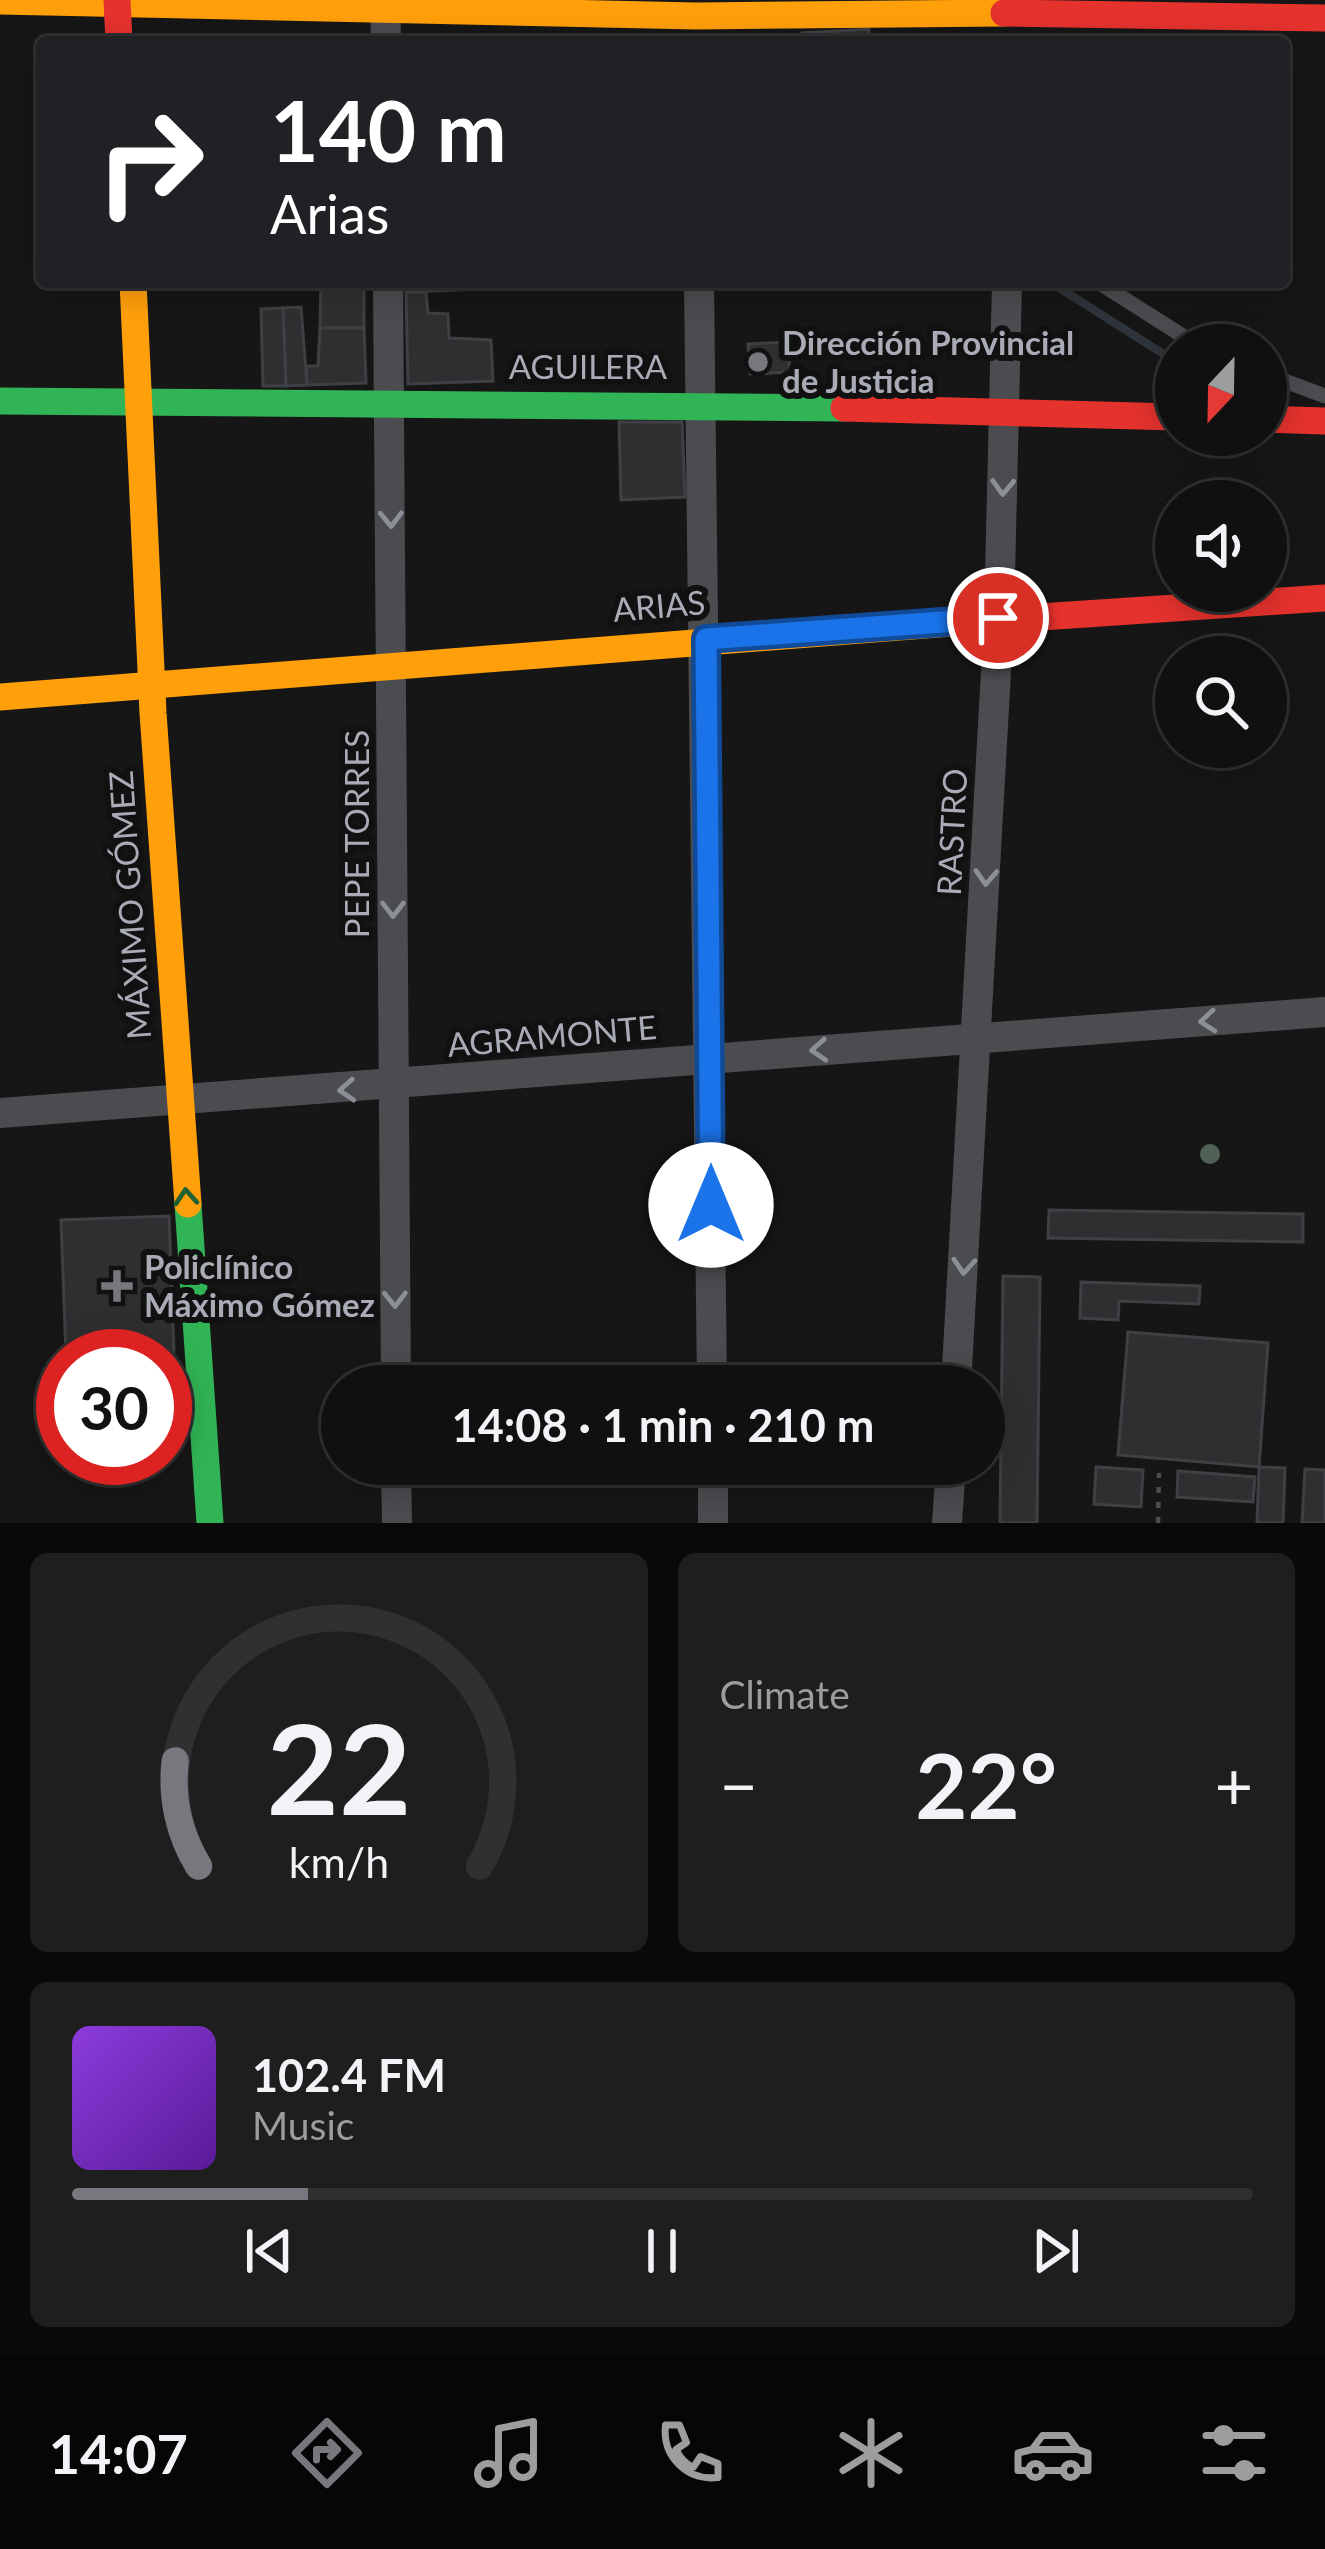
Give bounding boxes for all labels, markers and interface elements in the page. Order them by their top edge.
text: 140 m [270,79,507,180]
icon: right [72,84,228,240]
text: Arias [270,181,389,246]
place label: Dirección Provincial de Justicia [782,322,1074,400]
north arrow [1155,324,1287,456]
map controls [1155,324,1287,768]
street label: AGUILERA [509,346,668,386]
marker: Dirección Provincial de Justicia [745,349,771,375]
one-way arrow [990,478,1016,497]
button: sound [1155,480,1287,612]
one-way arrow [377,510,403,529]
pin [947,567,1049,669]
street label: ARIAS [611,581,707,629]
icon: arrive [965,585,1031,651]
button: search [1155,636,1287,768]
street label: PEPE TORRES [336,730,376,938]
street label: RASTRO [928,767,974,897]
street label: MÁXIMO GÓMEZ [100,769,158,1041]
one-way arrow [973,868,999,887]
one-way arrow [380,901,406,919]
street label: AGRAMONTE [446,1006,658,1064]
one-way arrow [1198,1008,1217,1034]
one-way arrow [809,1037,828,1063]
one-way arrow [337,1076,356,1102]
position arrow [648,1142,774,1268]
one-way arrow [173,1187,199,1206]
place label: Policlínico Máximo Gómez [144,1246,375,1324]
one-way arrow [951,1257,977,1276]
marker: Policlínico Máximo Gómez [101,1270,133,1302]
one-way arrow [382,1291,408,1309]
speed limit sign: 30 [36,1329,192,1485]
text: 14:08 · 1 min · 210 m [452,1398,874,1452]
text: Climate [720,1671,850,1717]
text: 22 [266,1692,411,1842]
text: 22° [915,1730,1057,1838]
text: − [720,1745,758,1824]
text: + [1215,1745,1253,1824]
text: km/h [289,1835,389,1886]
text: 102.4 FM [252,2048,446,2102]
text: Music [252,2102,354,2148]
icon: previous [236,2218,302,2284]
icon: pause [629,2218,695,2284]
icon: next [1023,2218,1089,2284]
icon: directions [285,2411,369,2495]
icon: music [467,2411,551,2495]
icon: phone [648,2411,732,2495]
icon: climate [829,2411,913,2495]
icon: car [1011,2411,1095,2495]
icon: filters [1192,2411,1276,2495]
text: 14:07 [49,2421,188,2486]

